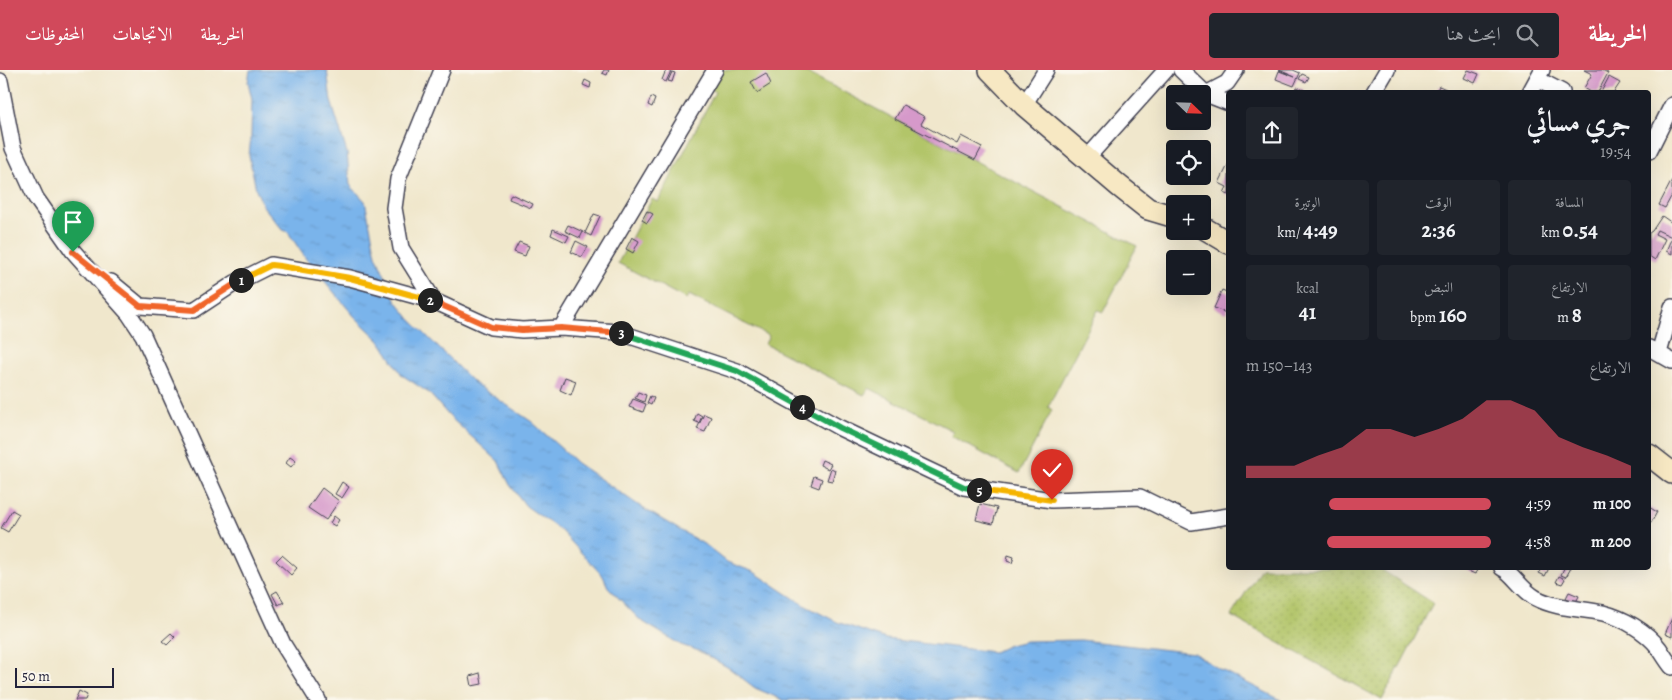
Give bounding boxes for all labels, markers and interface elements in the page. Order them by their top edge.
search box [1209,13,1559,58]
text: الخريطة [1589,17,1647,49]
text: ابحث هنا [1446,21,1501,47]
icon: search [1513,21,1541,49]
text: المحفوظات [25,22,84,46]
text: الاتجاهات [112,22,172,46]
text: الخريطة [200,22,244,46]
north arrow [1166,85,1211,130]
map controls [1166,85,1211,295]
text: جري مسائي [1526,103,1631,141]
button: share [1246,107,1298,159]
button: locate [1166,140,1211,185]
text: 19:54 [1600,141,1631,163]
text: الوتيرة [1295,193,1320,212]
text: الوقت [1425,193,1452,212]
text: المسافة [1555,193,1584,212]
button: + [1166,195,1211,240]
pin [52,201,94,252]
icon: arrive [59,208,87,236]
text: 4:49 [1303,216,1338,244]
text: 2:36 [1422,216,1455,244]
text: 0.54 [1563,216,1598,244]
text: /km [1277,223,1303,242]
text: km [1541,223,1563,242]
button: − [1166,250,1211,295]
pin: 1 [228,268,254,292]
text: 1 [239,271,244,290]
text: النبض [1424,278,1453,297]
text: الارتفاع [1551,278,1588,297]
text: kcal [1296,279,1319,298]
pin: 2 [418,288,442,312]
text: 2 [427,291,434,310]
text: 41 [1299,298,1316,326]
text: 160 [1439,301,1467,329]
text: 8 [1572,301,1582,329]
text: bpm [1410,308,1439,327]
text: m [1557,308,1572,327]
pin: 3 [608,320,634,346]
text: 3 [618,324,625,343]
text: 143–150 m [1246,355,1313,377]
text: الارتفاع [1589,357,1631,379]
pin: 4 [790,394,814,420]
text: 4 [799,398,806,417]
pin [1031,449,1073,500]
icon: check [1038,456,1066,484]
pin: 5 [966,478,992,502]
text: 5 [977,481,982,500]
text: 4:59 [1526,493,1551,515]
text: 100 m [1593,493,1631,515]
text: 4:58 [1525,531,1551,553]
text: 200 m [1591,531,1631,553]
scale bar [15,665,114,688]
text: 50 m [22,667,50,686]

